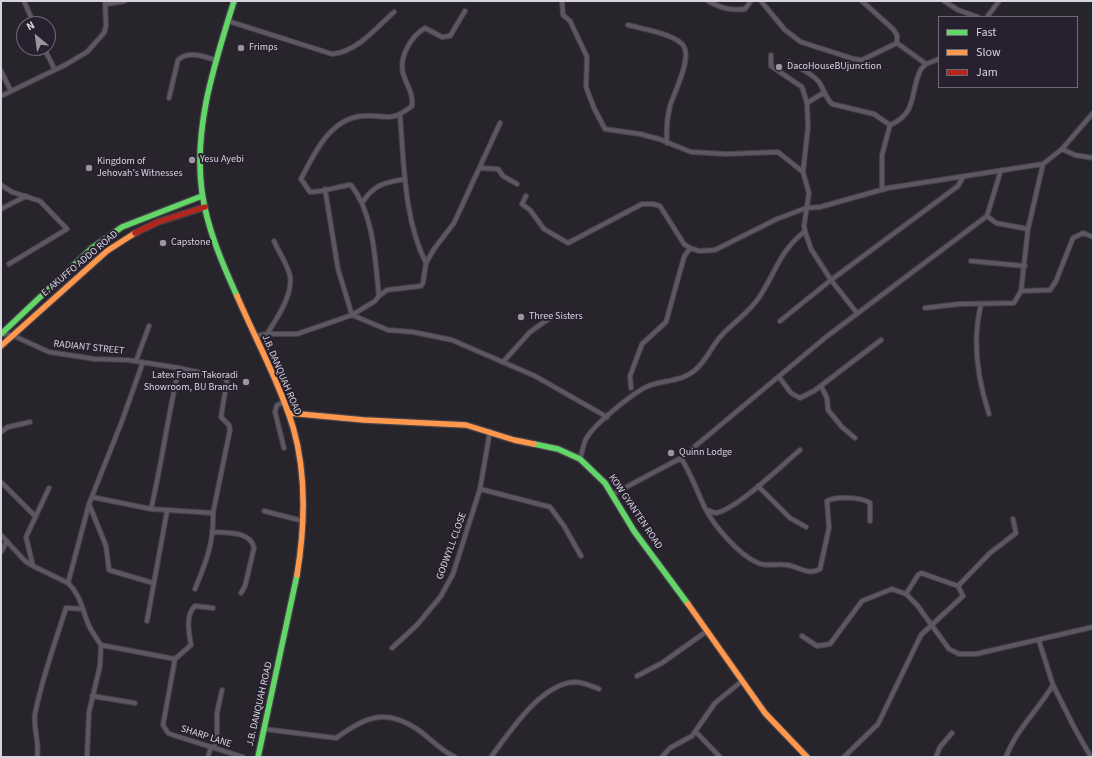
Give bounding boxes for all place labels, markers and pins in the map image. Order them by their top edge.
place label: Frimps [249,42,278,54]
marker: Frimps [236,43,246,53]
place label: DacoHouseBUjunction [787,61,881,73]
marker: DacoHouseBUjunction [774,62,784,72]
place label: Yesu Ayebi [200,154,244,166]
marker: Yesu Ayebi [187,155,197,165]
place label: Kingdom of Jehovah's Witnesses [97,156,183,180]
marker: Kingdom of Jehovah's Witnesses [84,163,94,173]
place label: Capstone [171,237,210,249]
marker: Capstone [158,238,168,248]
place label: Three Sisters [529,311,583,323]
marker: Three Sisters [516,312,526,322]
place label: Latex Foam Takoradi Showroom, BU Branch [144,370,238,394]
marker: Latex Foam Takoradi Showroom, BU Branch [241,377,251,387]
place label: Quinn Lodge [679,447,732,459]
marker: Quinn Lodge [666,448,676,458]

